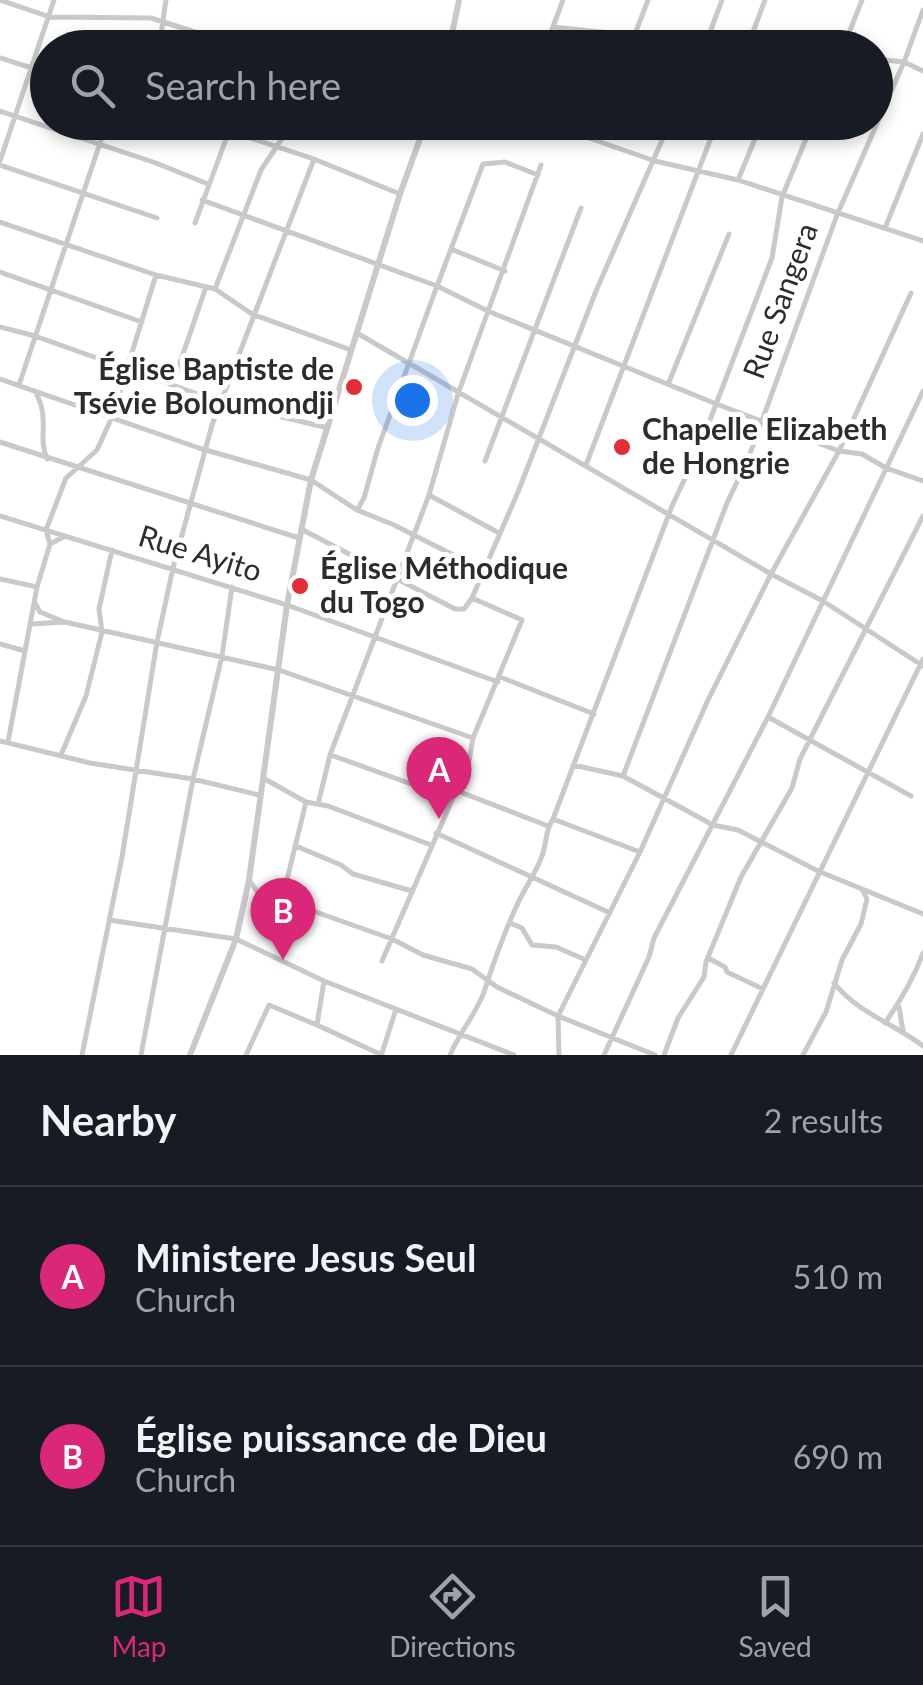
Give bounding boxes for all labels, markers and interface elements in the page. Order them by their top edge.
search box [30,30,893,140]
icon: search [65,58,120,113]
text: Search here [145,62,341,108]
street label: Rue Sangera [734,218,824,383]
place label: Église Baptiste de Tsévie Boloumondji [74,350,334,420]
your location [387,375,438,426]
marker: Église Baptiste de Tsévie Boloumondji [343,376,365,398]
place label: Chapelle Elizabeth de Hongrie [642,410,888,480]
marker: Chapelle Elizabeth de Hongrie [611,436,633,458]
street label: Rue Ayito [135,516,266,588]
place label: Église Méthodique du Togo [320,549,568,619]
marker: Église Méthodique du Togo [289,575,311,597]
pin: A [406,736,472,819]
pin: B [250,878,316,960]
text: Nearby [40,1095,177,1145]
text: 2 results [764,1101,883,1140]
text: Ministere Jesus Seul [135,1234,476,1280]
text: A [61,1257,84,1296]
text: 510 m [793,1257,883,1296]
text: Church [135,1280,236,1319]
text: Église puissance de Dieu [135,1414,547,1460]
text: B [62,1437,83,1476]
text: 690 m [793,1437,883,1476]
text: Church [135,1460,236,1499]
tab: Map [111,1569,167,1663]
tab: Directions [389,1569,516,1663]
tab: Saved [738,1569,812,1663]

